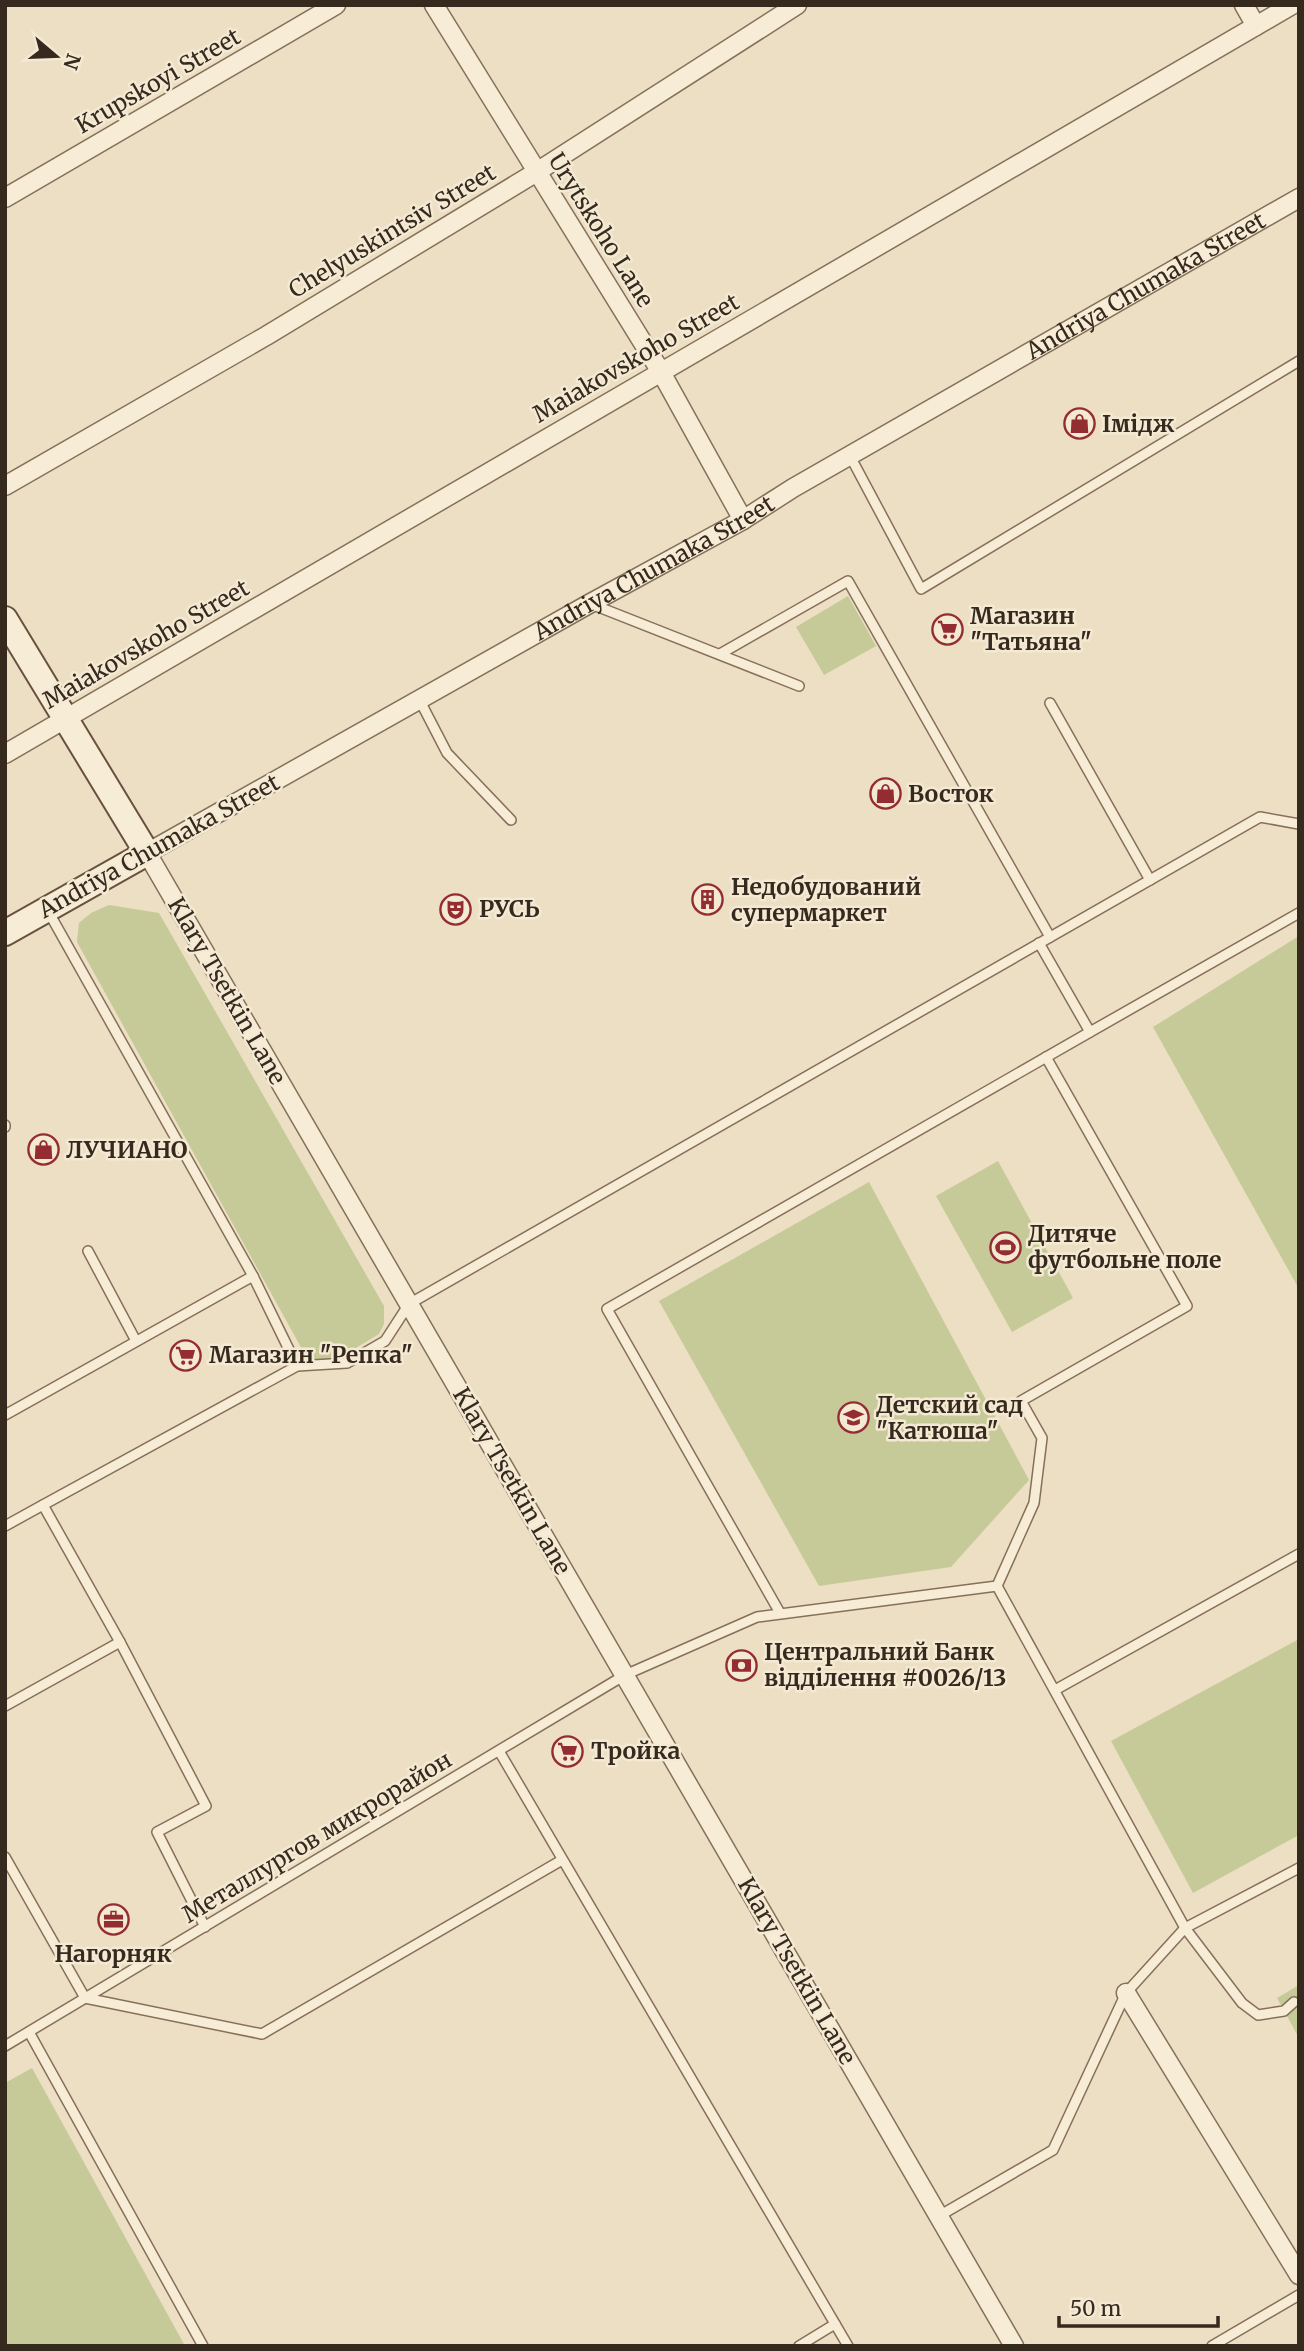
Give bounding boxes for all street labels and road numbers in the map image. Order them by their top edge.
street label: Krupskoyi Street [70,22,245,139]
street label: Urytskoho Lane [542,147,660,312]
street label: Chelyuskintsiv Street [283,157,500,304]
street label: Andriya Chumaka Street [1020,205,1270,366]
street label: Maiakovskoho Street [528,287,744,428]
street label: Andriya Chumaka Street [527,489,779,647]
street label: Maiakovskoho Street [38,573,254,714]
street label: Andriya Chumaka Street [32,767,284,924]
street label: Klary Tsetkin Lane [162,892,293,1089]
street label: Klary Tsetkin Lane [447,1382,578,1579]
street label: Металлургов микрорайон [177,1745,457,1929]
street label: Klary Tsetkin Lane [732,1872,863,2069]

